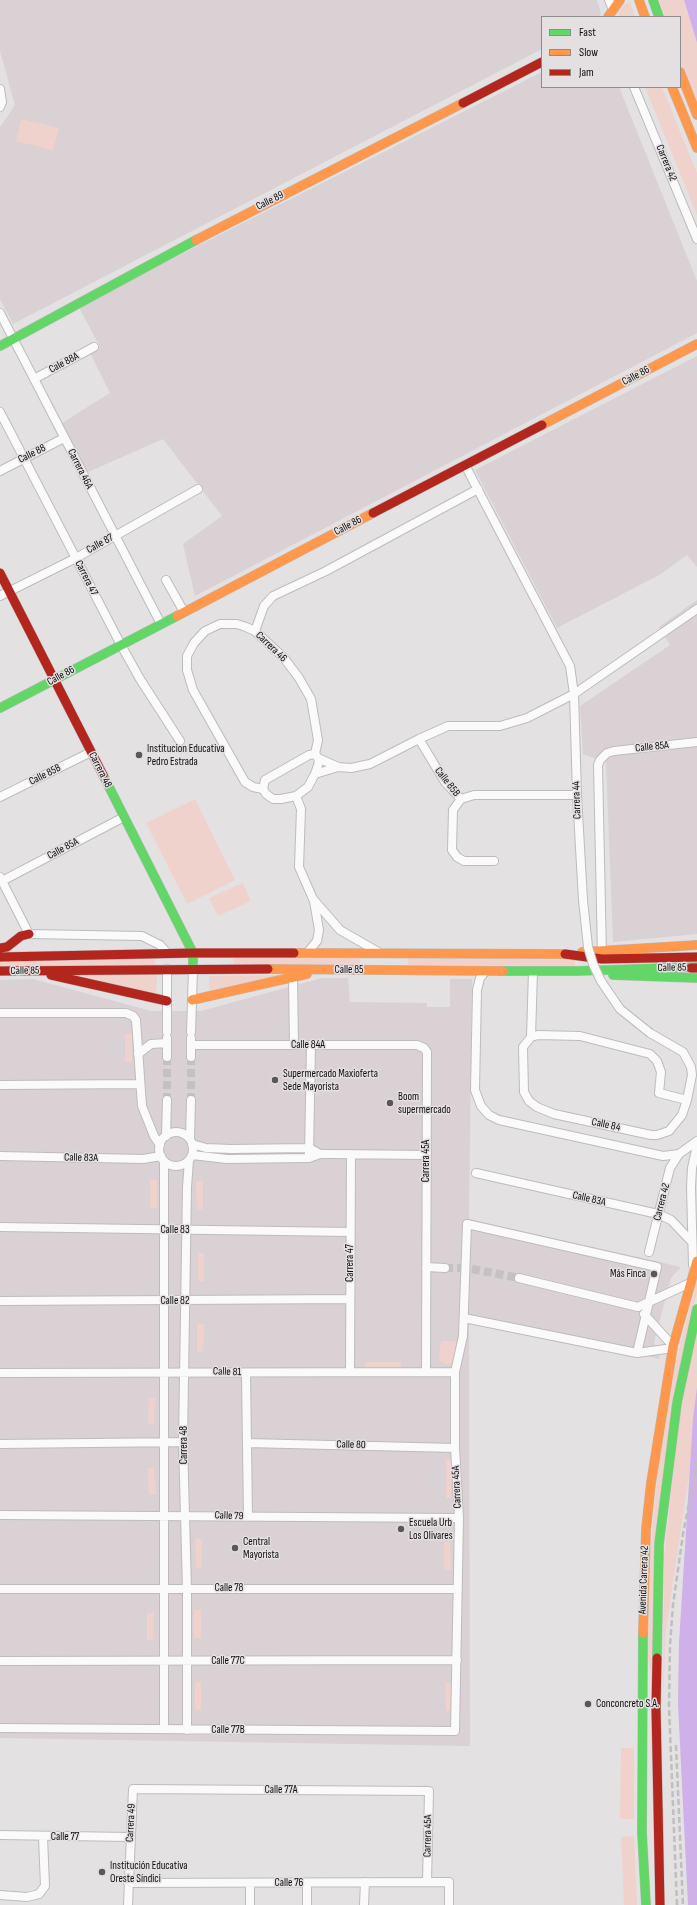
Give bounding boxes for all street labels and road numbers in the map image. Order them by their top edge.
street label: Carrera 42 [653,143,679,183]
street label: Calle 89 [254,188,286,214]
street label: Cale 88A [47,350,81,376]
street label: Calle 86 [620,363,652,389]
street label: Calle 88 [16,441,48,467]
street label: Carrera 46A [64,447,96,491]
street label: Calle 86 [332,513,364,539]
street label: Calle 87 [84,531,116,557]
street label: Carrera 47 [72,558,100,598]
street label: Carrera 46 [253,629,289,665]
street label: Calle 86 [45,663,77,689]
street label: Calle 85A [635,739,669,755]
street label: Carrera 48 [85,750,115,790]
street label: Calle 85B [27,761,63,789]
street label: Calle 85B [431,765,463,799]
street label: Carrera 44 [570,781,584,819]
street label: Calle 85A [45,835,81,863]
street label: Calle 85 [657,961,687,975]
street label: Calle 85 [335,963,363,977]
street label: Calle 85 [10,964,40,978]
street label: Calle 84A [291,1038,325,1052]
street label: Calle 84 [590,1116,622,1134]
street label: Carrera 45A [419,1140,433,1182]
street label: Calle 83A [64,1151,98,1165]
street label: Carrera 42 [651,1182,673,1222]
street label: Calle 83A [571,1189,607,1209]
street label: Calle 83 [160,1223,190,1237]
street label: Carrera 47 [343,1244,357,1282]
street label: Calle 82 [160,1294,190,1308]
street label: Calle 81 [213,1365,241,1379]
street label: Carrera 48 [177,1426,191,1464]
street label: Calle 80 [336,1438,366,1452]
street label: Carrera 45A [449,1465,465,1509]
street label: Calle 79 [214,1509,244,1523]
street label: Avenida Carrera 42 [636,1545,652,1615]
street label: Calle 78 [215,1581,243,1595]
street label: Calle 77C [211,1654,245,1668]
street label: Calle 77B [211,1723,245,1737]
street label: Calle 77A [265,1783,297,1797]
street label: Carrera 49 [123,1803,139,1843]
street label: Carrera 45A [421,1815,435,1857]
street label: Calle 77 [51,1830,79,1844]
street label: Calle 76 [275,1876,303,1890]

